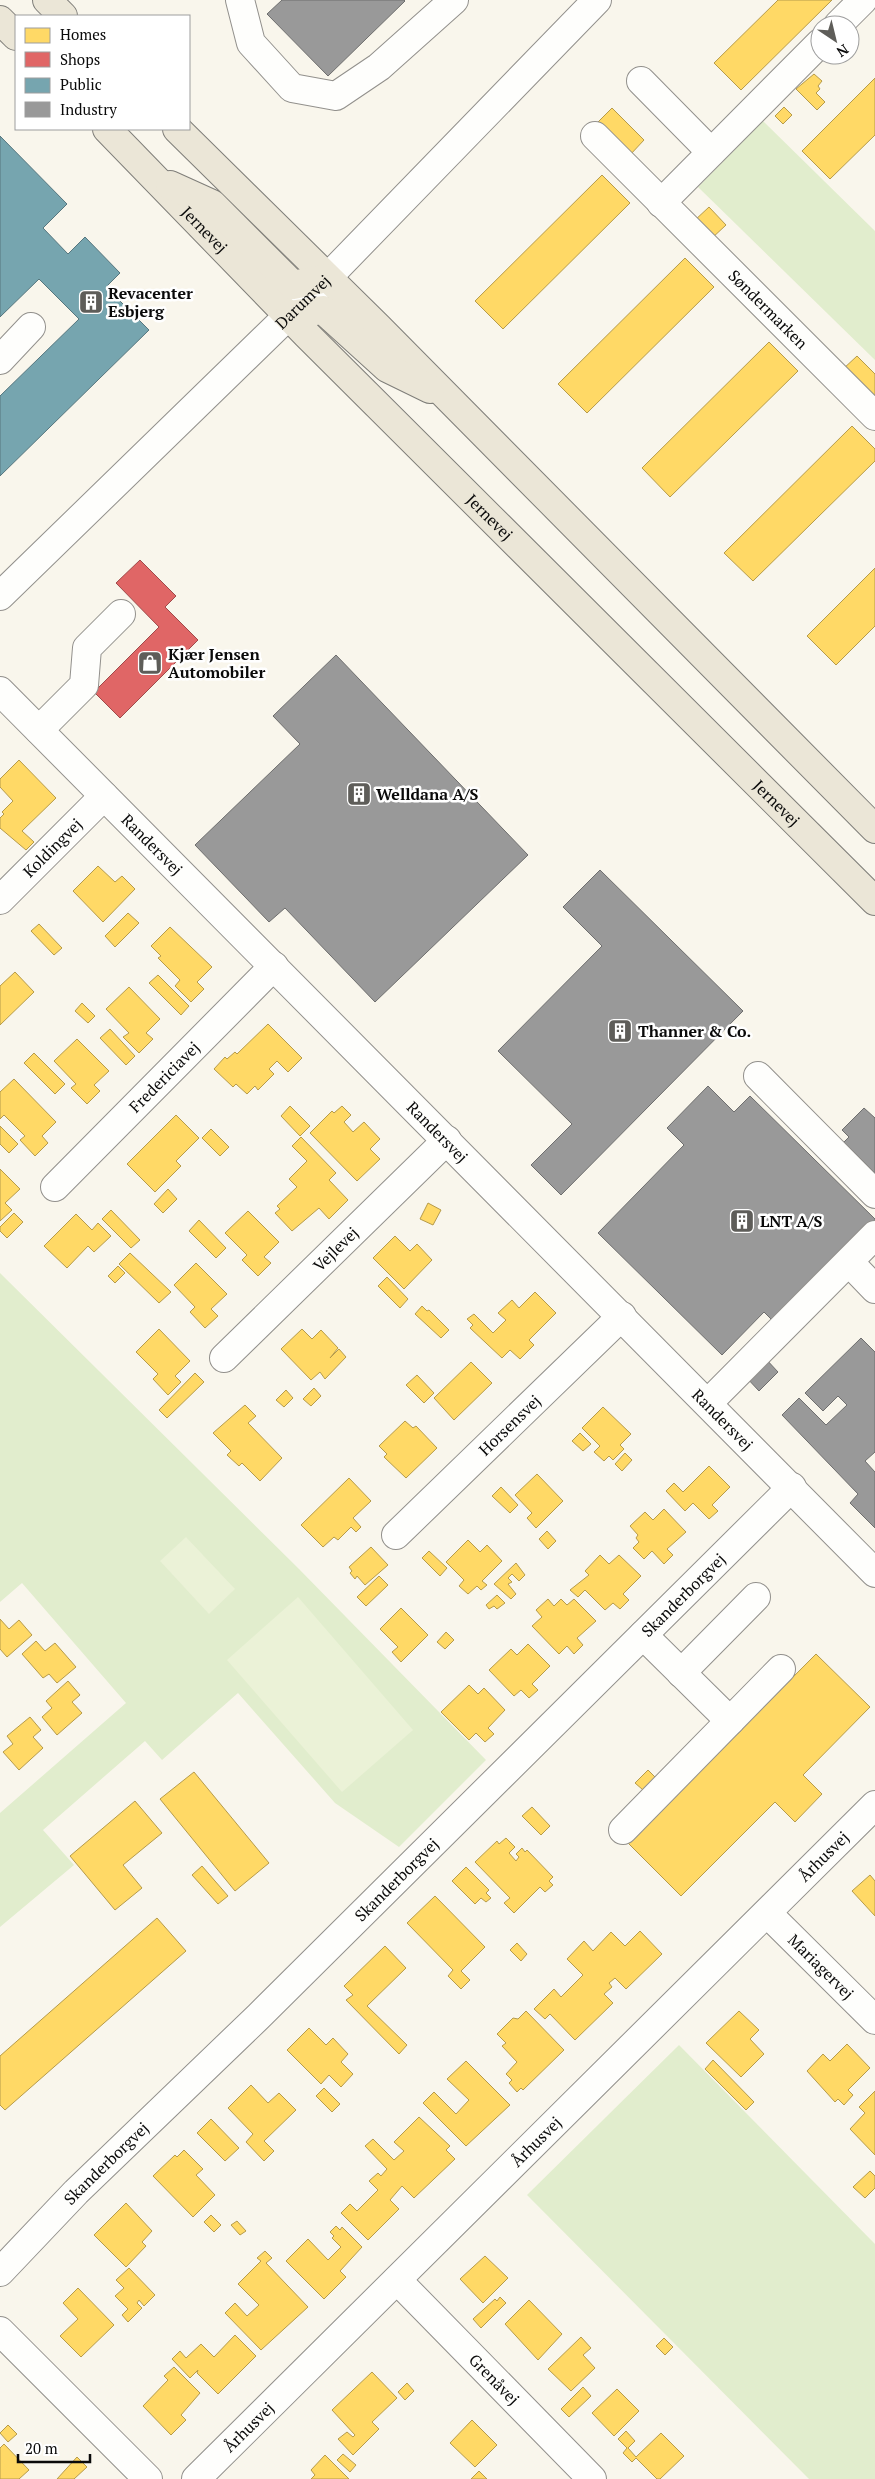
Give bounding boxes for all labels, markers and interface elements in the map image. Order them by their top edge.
legend [15,15,190,130]
north arrow [810,15,860,65]
text: Homes [60,24,106,44]
text: N [833,40,853,62]
text: Shops [60,49,100,69]
text: Public [60,74,102,94]
text: Industry [60,99,117,119]
street label: Jernevej [177,201,232,258]
street label: Søndermarken [724,265,813,354]
street label: Darumvej [270,270,335,334]
place label: Revacenter Esbjerg [108,282,193,322]
building icon: Revacenter Esbjerg [78,289,104,315]
street label: Jernevej [462,489,518,545]
place label: Kjær Jensen Automobiler [168,643,265,683]
shop icon: Kjær Jensen Automobiler [137,650,163,676]
street label: Jernevej [748,775,805,831]
building icon: Welldana A/S [346,781,372,807]
place label: Welldana A/S [376,783,479,805]
street label: Randersvej [117,809,188,880]
street label: Koldingvej [18,813,87,882]
building icon: Thanner & Co. [607,1018,633,1044]
place label: Thanner & Co. [638,1020,751,1042]
street label: Fredericiavej [124,1037,204,1117]
street label: Randersvej [402,1096,473,1167]
building icon: LNT A/S [729,1208,755,1234]
place label: LNT A/S [760,1210,822,1232]
street label: Vejlevej [308,1222,363,1276]
street label: Randersvej [687,1384,758,1455]
street label: Horsensvej [474,1390,545,1460]
street label: Skanderborgvej [636,1548,730,1642]
street label: Århusvej [793,1826,854,1886]
street label: Skanderborgvej [350,1833,443,1926]
street label: Mariagervej [783,1929,859,2004]
street label: Århusvej [506,2112,566,2172]
street label: Skanderborgvej [59,2117,153,2209]
street label: Grenåvej [464,2349,524,2410]
street label: Århusvej [218,2397,279,2457]
scale bar [18,2432,90,2464]
text: 20 m [25,2438,58,2458]

